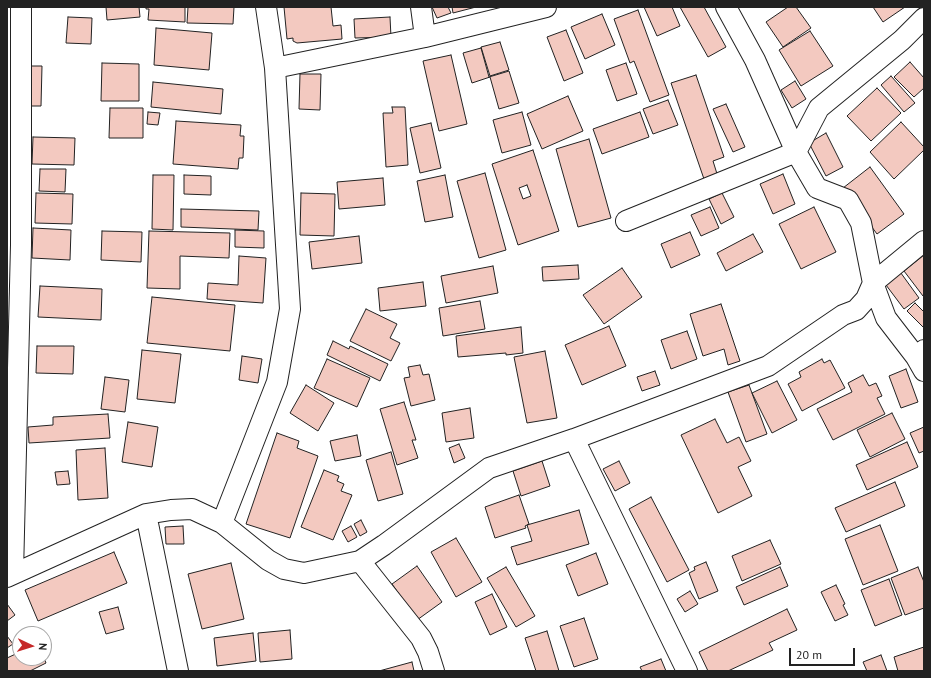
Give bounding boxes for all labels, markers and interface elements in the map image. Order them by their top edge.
north arrow [12,626,52,666]
scale bar [791,640,857,666]
text: N [36,643,50,651]
text: 20 m [796,647,822,662]

